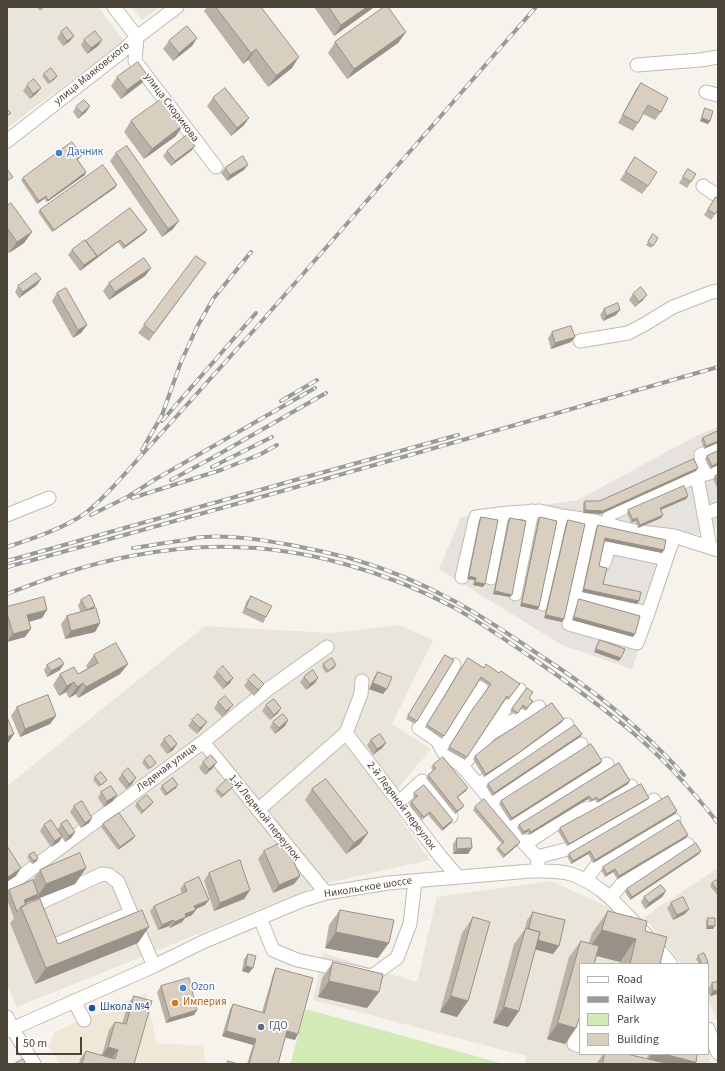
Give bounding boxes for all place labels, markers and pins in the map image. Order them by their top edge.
place label: Дачник [67,146,103,160]
marker: Дачник [54,148,64,158]
place label: Ozon [191,981,215,995]
marker: Ozon [178,983,188,993]
place label: Империя [183,996,227,1010]
marker: Империя [170,998,180,1008]
place label: Школа №4 [100,1001,150,1015]
marker: Школа №4 [87,1003,97,1013]
place label: ГДО [269,1020,287,1034]
marker: ГДО [256,1022,266,1032]

